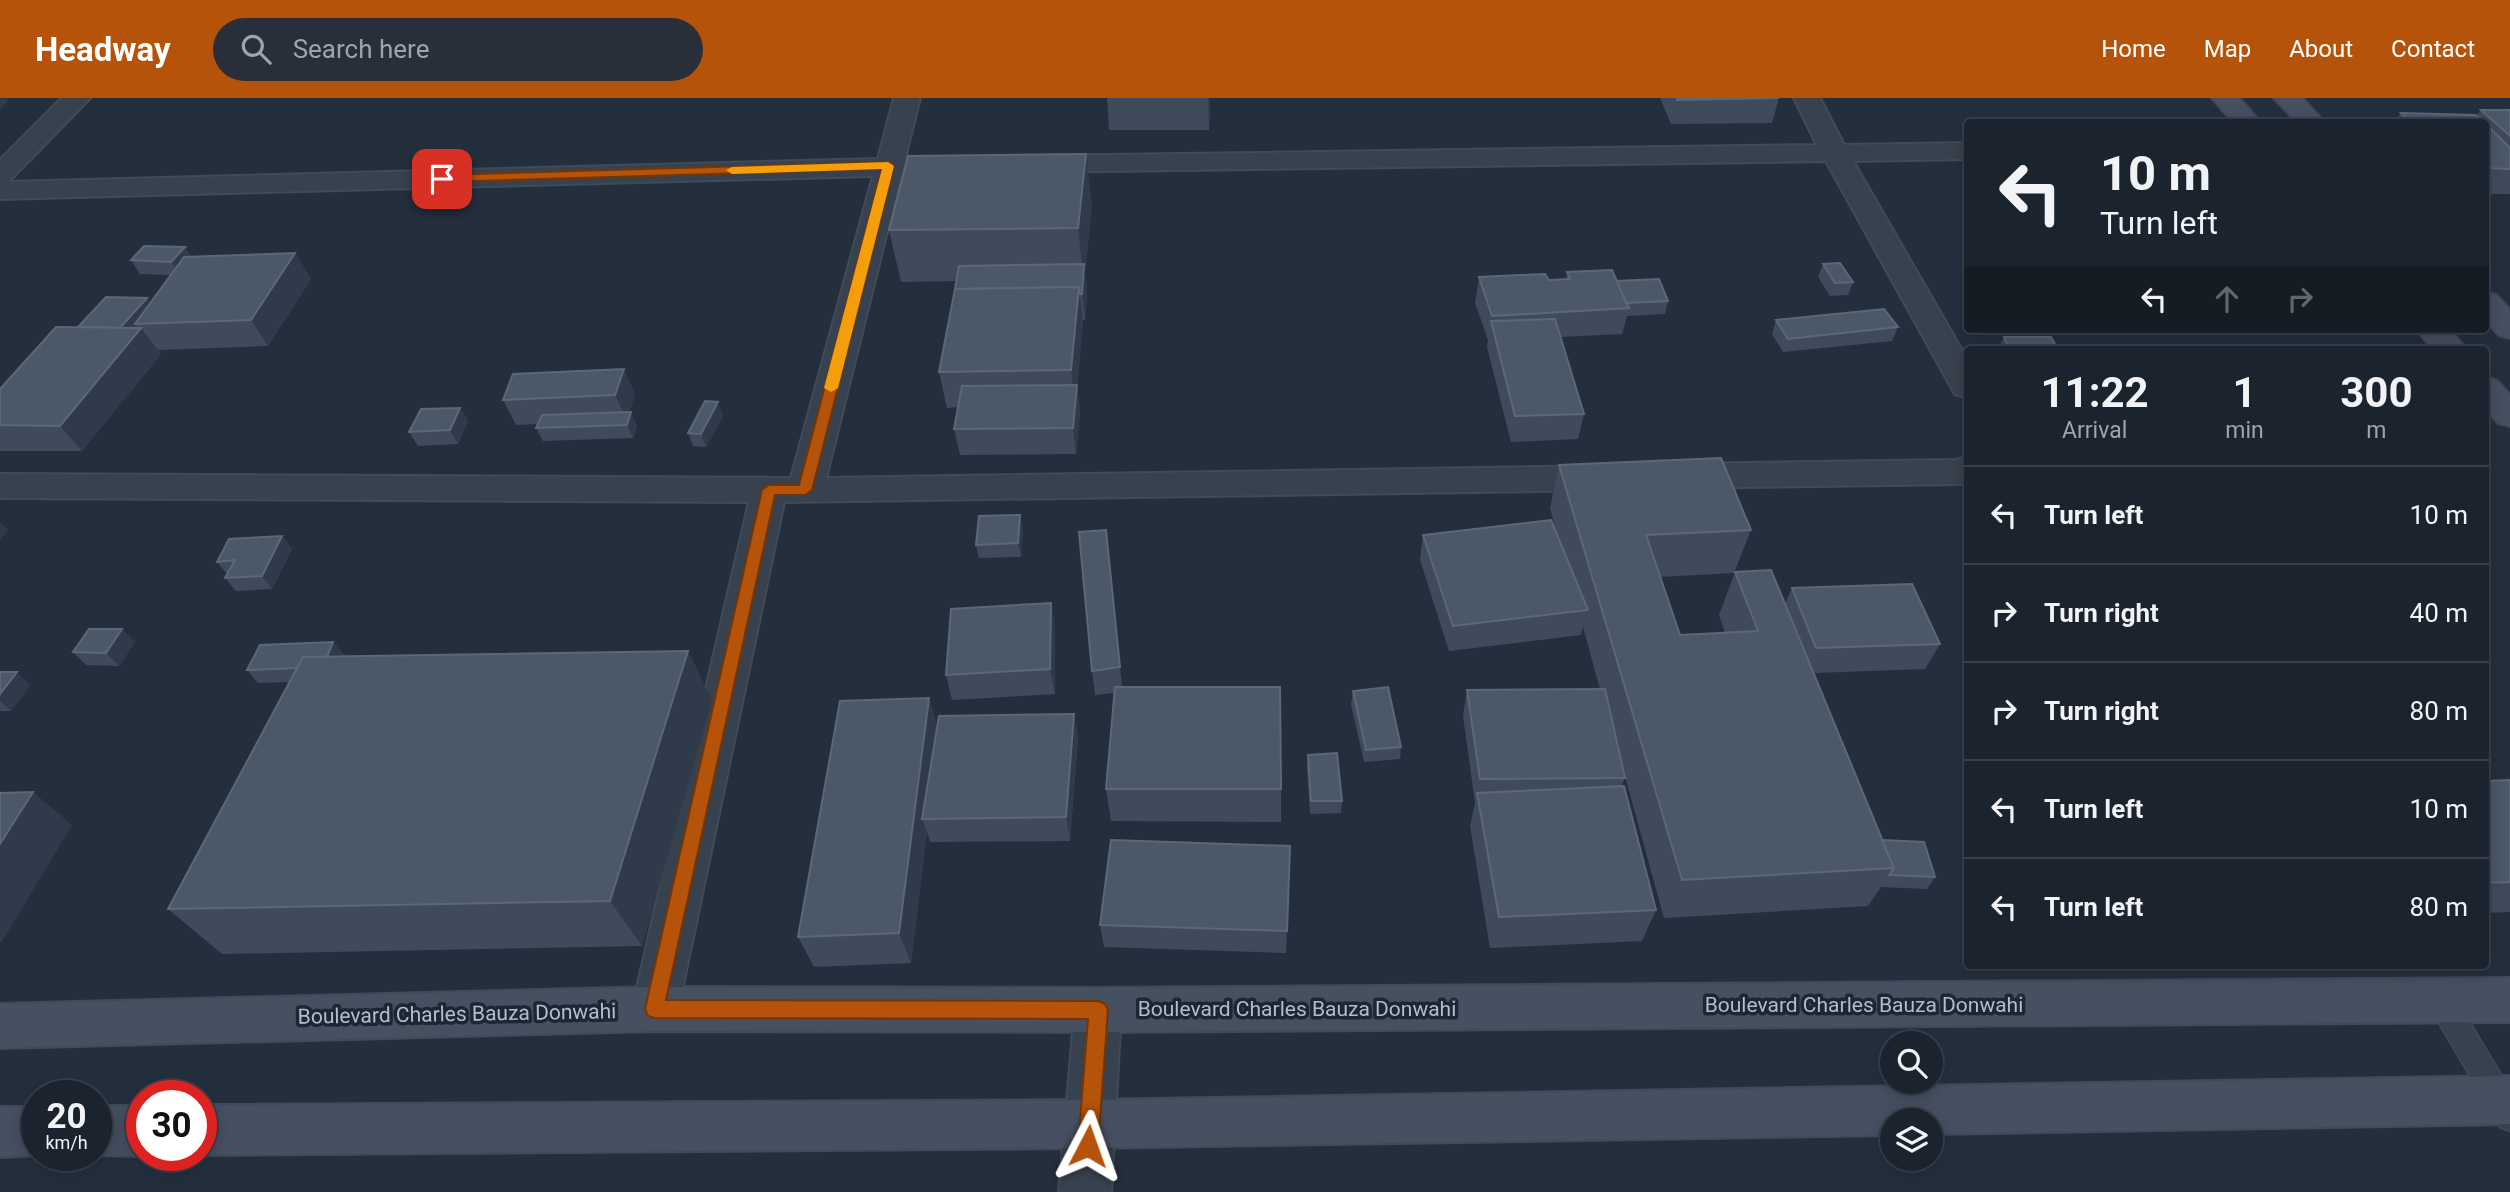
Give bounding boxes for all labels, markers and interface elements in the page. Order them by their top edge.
search box [213,18,703,81]
text: Headway [35,30,171,69]
icon: search [237,30,275,68]
text: Search here [293,34,429,64]
text: Home [2101,35,2166,63]
text: Map [2204,35,2251,63]
text: About [2289,35,2353,63]
text: Contact [2391,35,2475,63]
text: 10 m [2100,145,2211,202]
icon: left [1985,147,2076,238]
pin [412,149,472,209]
icon: arrive [423,160,461,198]
text: Turn left [2100,204,2218,242]
icon: left [2135,280,2173,318]
icon: ahead [2208,280,2246,318]
icon: right [2281,280,2319,318]
text: 11:22 [2041,368,2149,417]
text: 1 [2232,368,2257,417]
text: 300 [2340,368,2413,417]
text: Arrival [2062,417,2127,444]
text: min [2225,417,2264,444]
text: m [2366,417,2386,444]
icon: left [1985,496,2023,534]
text: Turn left [2044,500,2143,530]
text: 10 m [2410,500,2468,530]
icon: right [1985,594,2023,632]
text: Turn right [2044,598,2159,628]
text: 40 m [2410,598,2468,628]
icon: right [1985,692,2023,730]
text: Turn right [2044,696,2159,726]
text: 80 m [2410,696,2468,726]
icon: left [1985,790,2023,828]
text: Turn left [2044,794,2143,824]
text: 10 m [2410,794,2468,824]
icon: left [1985,888,2023,926]
text: Turn left [2044,892,2143,922]
text: 80 m [2410,892,2468,922]
street label: Boulevard Charles Bauza Donwahi [1705,993,2023,1017]
street label: Boulevard Charles Bauza Donwahi [1138,997,1456,1021]
street label: Boulevard Charles Bauza Donwahi [298,999,616,1029]
map controls [1880,1031,1943,1171]
button: search [1880,1031,1943,1094]
speed limit sign: 30 [126,1080,217,1171]
text: 20 [46,1096,87,1137]
button: layers [1880,1108,1943,1171]
position arrow [1051,1109,1125,1183]
text: km/h [45,1132,88,1153]

